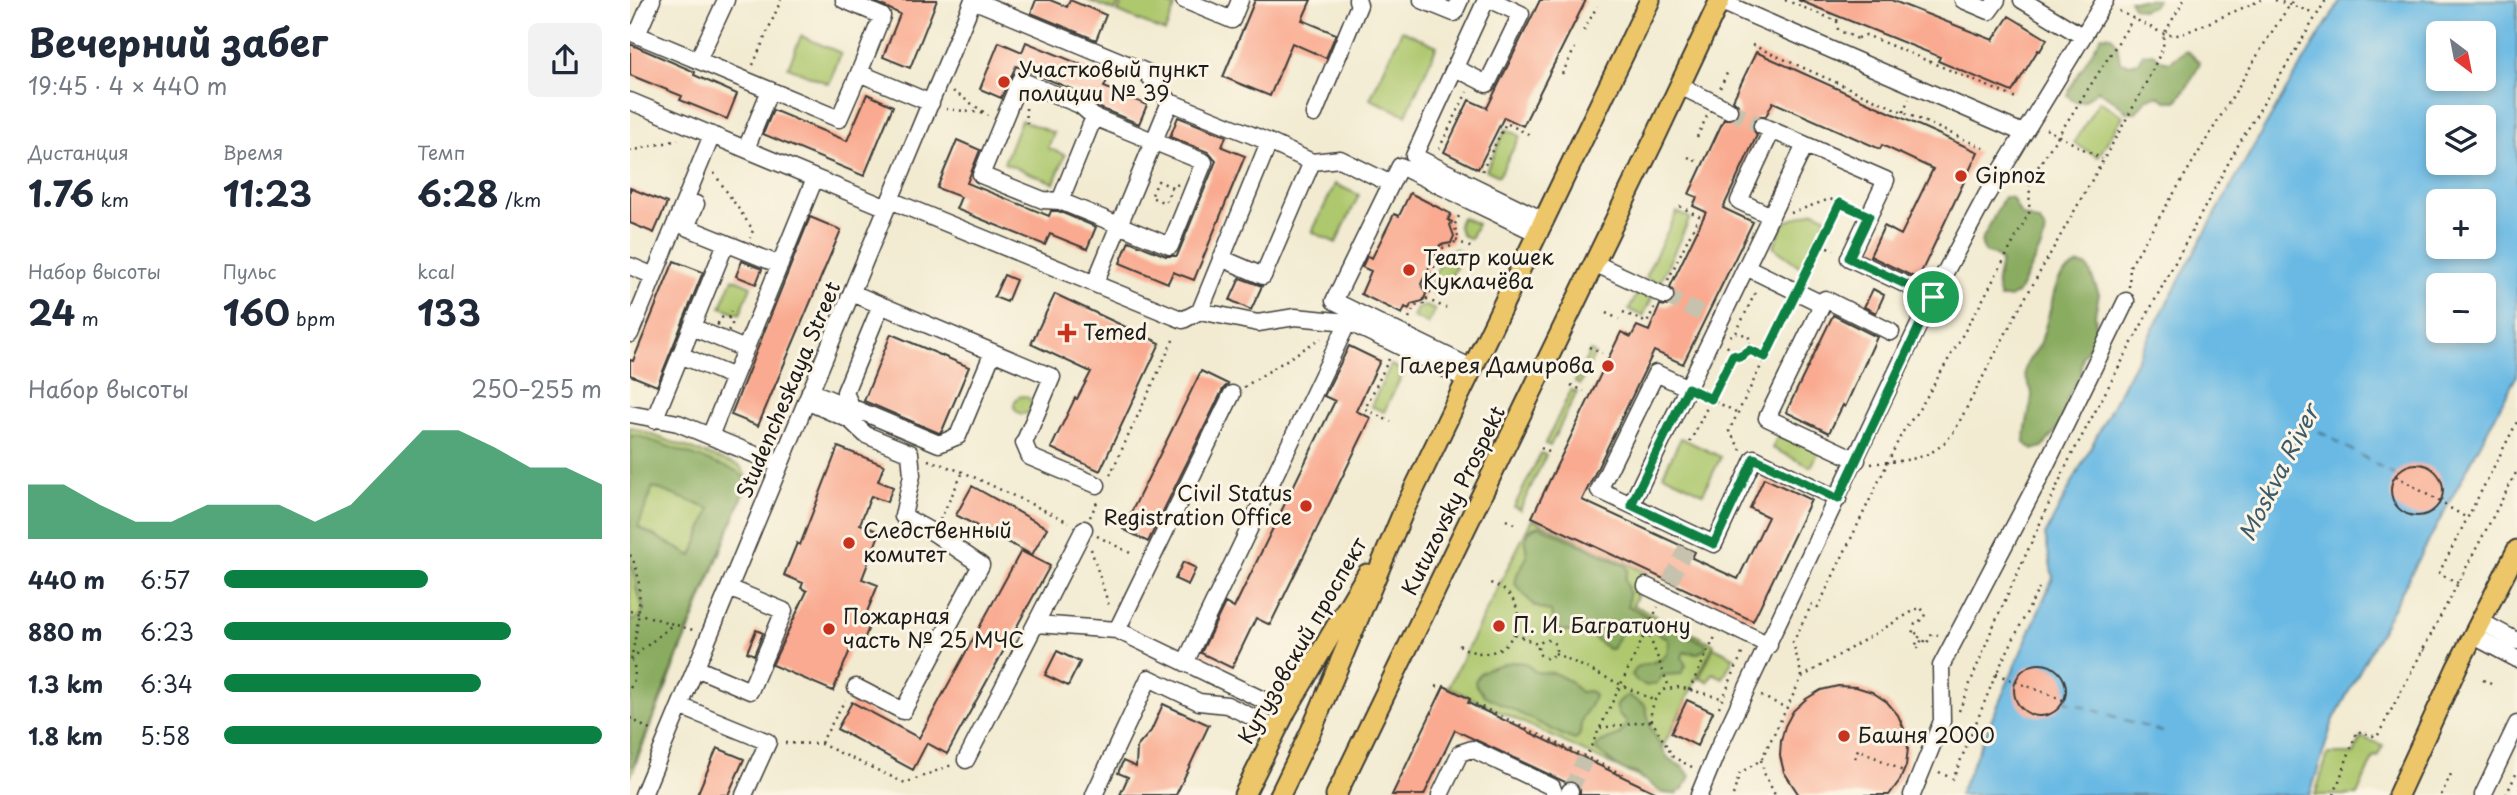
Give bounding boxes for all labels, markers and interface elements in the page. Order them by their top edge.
text: Вечерний забег [28,13,328,70]
north arrow [2426,21,2496,91]
map controls [2426,21,2496,343]
button: share [528,23,602,97]
place label: Участковый пункт полиции № 39 [1018,52,1209,108]
text: 19:45 · 4 × 440 m [28,68,227,103]
marker: Участковый пункт полиции № 39 [996,74,1012,90]
button: layers [2426,105,2496,175]
text: Дистанция [28,138,129,166]
text: Время [223,138,283,166]
text: Темп [417,138,465,166]
place label: Gipnoz [1975,158,2045,190]
text: 1.76 [28,166,94,219]
text: 11:23 [223,166,312,219]
text: 6:28 [417,166,499,219]
marker: Gipnoz [1953,168,1969,184]
text: km [94,185,129,213]
text: /km [499,185,541,213]
button: + [2426,189,2496,259]
place label: Театр кошек Куклачёва [1423,240,1554,296]
text: Набор высоты [28,257,161,285]
text: Пульс [223,257,276,285]
text: kcal [417,257,455,285]
marker: Театр кошек Куклачёва [1401,262,1417,278]
pin [1903,267,1963,327]
button: − [2426,273,2496,343]
street label: Studencheskaya Street [727,276,847,502]
icon: arrive [1914,278,1952,316]
text: 24 [28,285,75,338]
text: 160 [223,285,290,338]
text: 133 [417,285,481,338]
text: m [75,304,99,332]
text: bpm [290,304,336,332]
place label: Temed [1083,315,1147,347]
marker: Temed [1057,323,1077,343]
place label: Галерея Дамирова [1399,348,1594,380]
marker: Галерея Дамирова [1600,358,1616,374]
text: Набор высоты [28,371,189,406]
text: 250–255 m [471,371,602,406]
water label: Moskva River [2228,395,2329,546]
street label: Kutuzovsky Prospekt [1392,400,1512,600]
place label: Civil Status Registration Office [1104,476,1292,532]
marker: Civil Status Registration Office [1298,498,1314,514]
place label: Следственный комитет [863,513,1012,569]
street label: Кутузовский проспект [1229,530,1374,749]
marker: Следственный комитет [841,535,857,551]
text: 440 m [28,562,105,597]
text: 6:57 [140,562,190,597]
place label: Пожарная часть № 25 МЧС [843,599,1025,655]
place label: П. И. Багратиону [1513,608,1691,640]
text: 880 m [28,614,103,649]
text: 6:23 [140,614,194,649]
marker: П. И. Багратиону [1491,618,1507,634]
marker: Пожарная часть № 25 МЧС [821,621,837,637]
text: 1.3 km [28,666,103,701]
text: 6:34 [140,666,193,701]
text: 1.8 km [28,718,103,753]
text: 5:58 [140,718,191,753]
place label: Башня 2000 [1858,718,1995,750]
marker: Башня 2000 [1836,728,1852,744]

